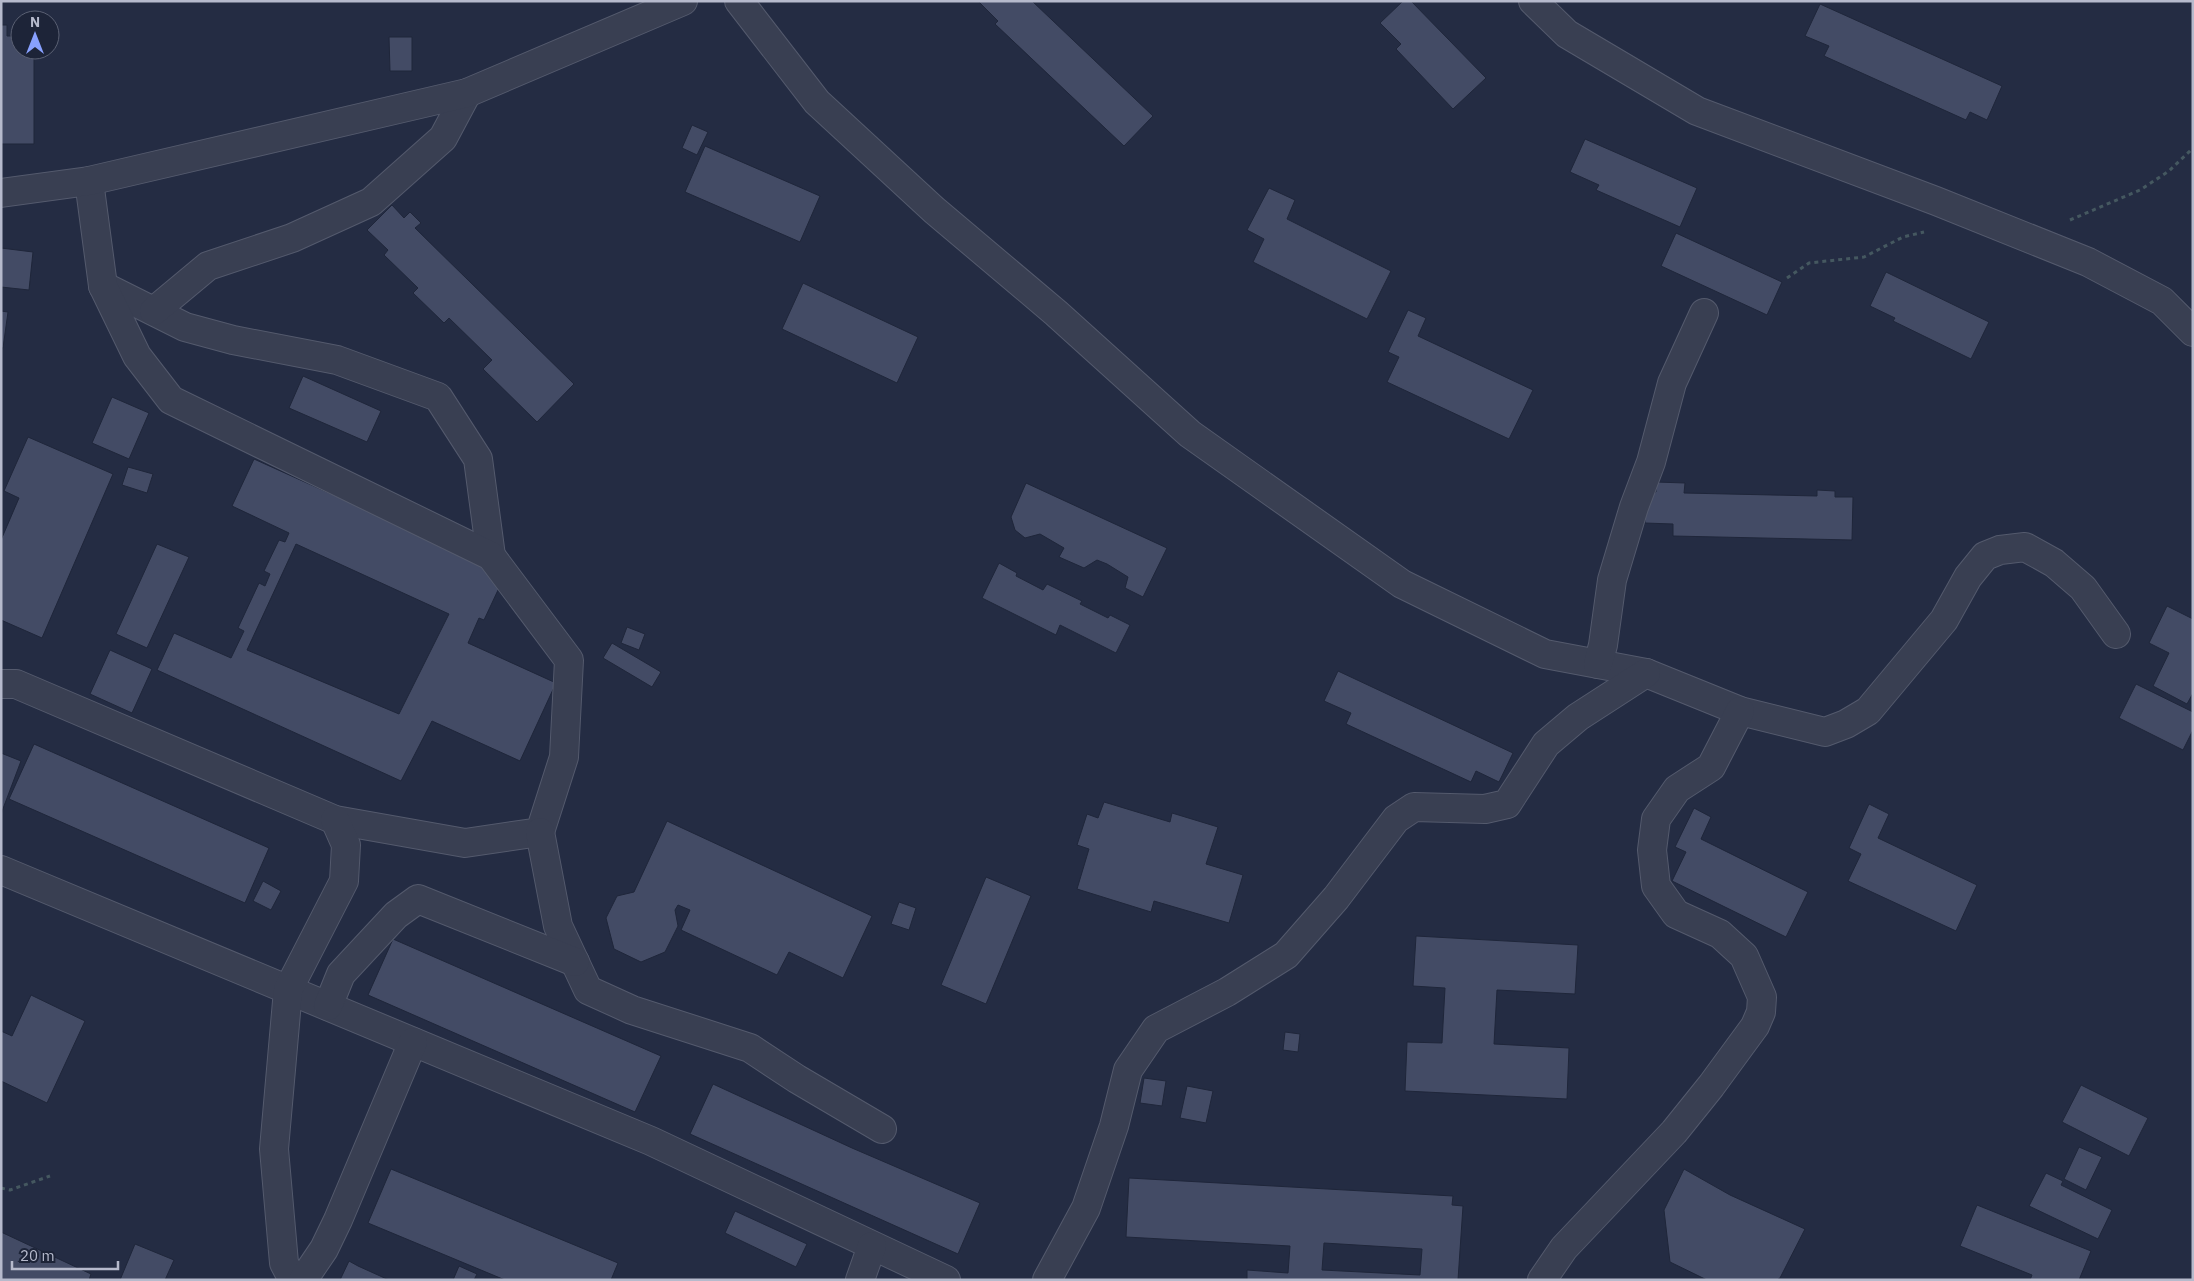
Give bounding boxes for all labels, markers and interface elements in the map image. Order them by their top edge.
north arrow [10,10,60,60]
text: N [30,13,40,31]
scale bar [12,1238,119,1270]
text: 20 m [20,1246,55,1265]

